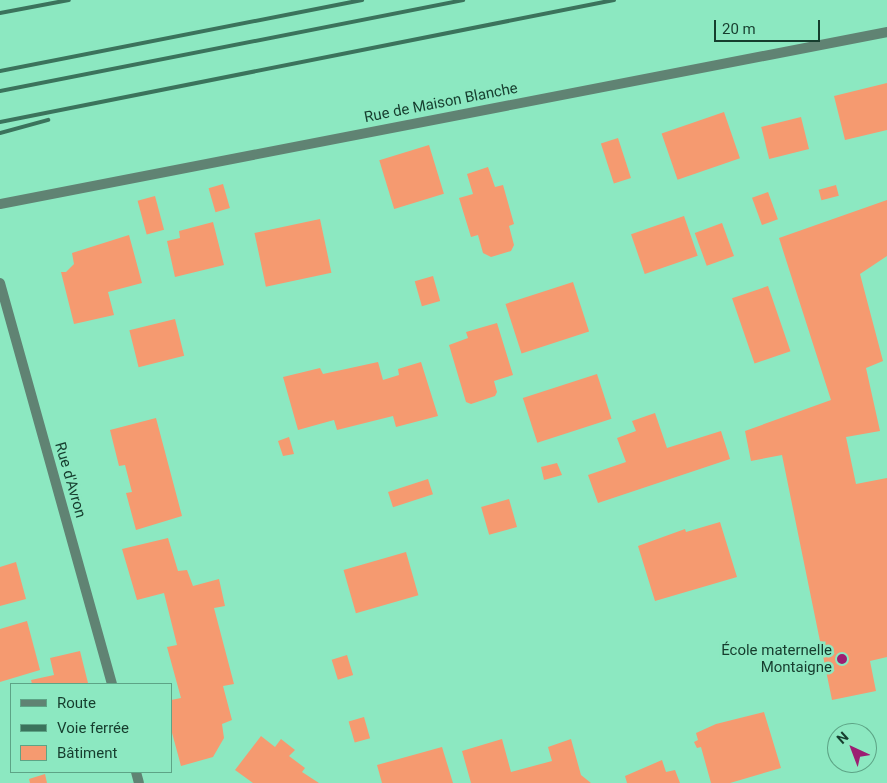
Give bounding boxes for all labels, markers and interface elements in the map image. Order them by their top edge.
scale bar [717,10,823,42]
text: 20 m [722,20,756,38]
street label: Rue de Maison Blanche [363,79,519,127]
street label: Rue d'Avron [51,440,89,520]
place label: École maternelle Montaigne [721,641,832,676]
marker: École maternelle Montaigne [836,653,848,665]
legend [10,683,172,773]
text: Route [57,694,96,712]
text: Voie ferrée [57,719,129,737]
north arrow [827,723,877,773]
text: N [833,729,852,747]
text: Bâtiment [57,744,117,762]

